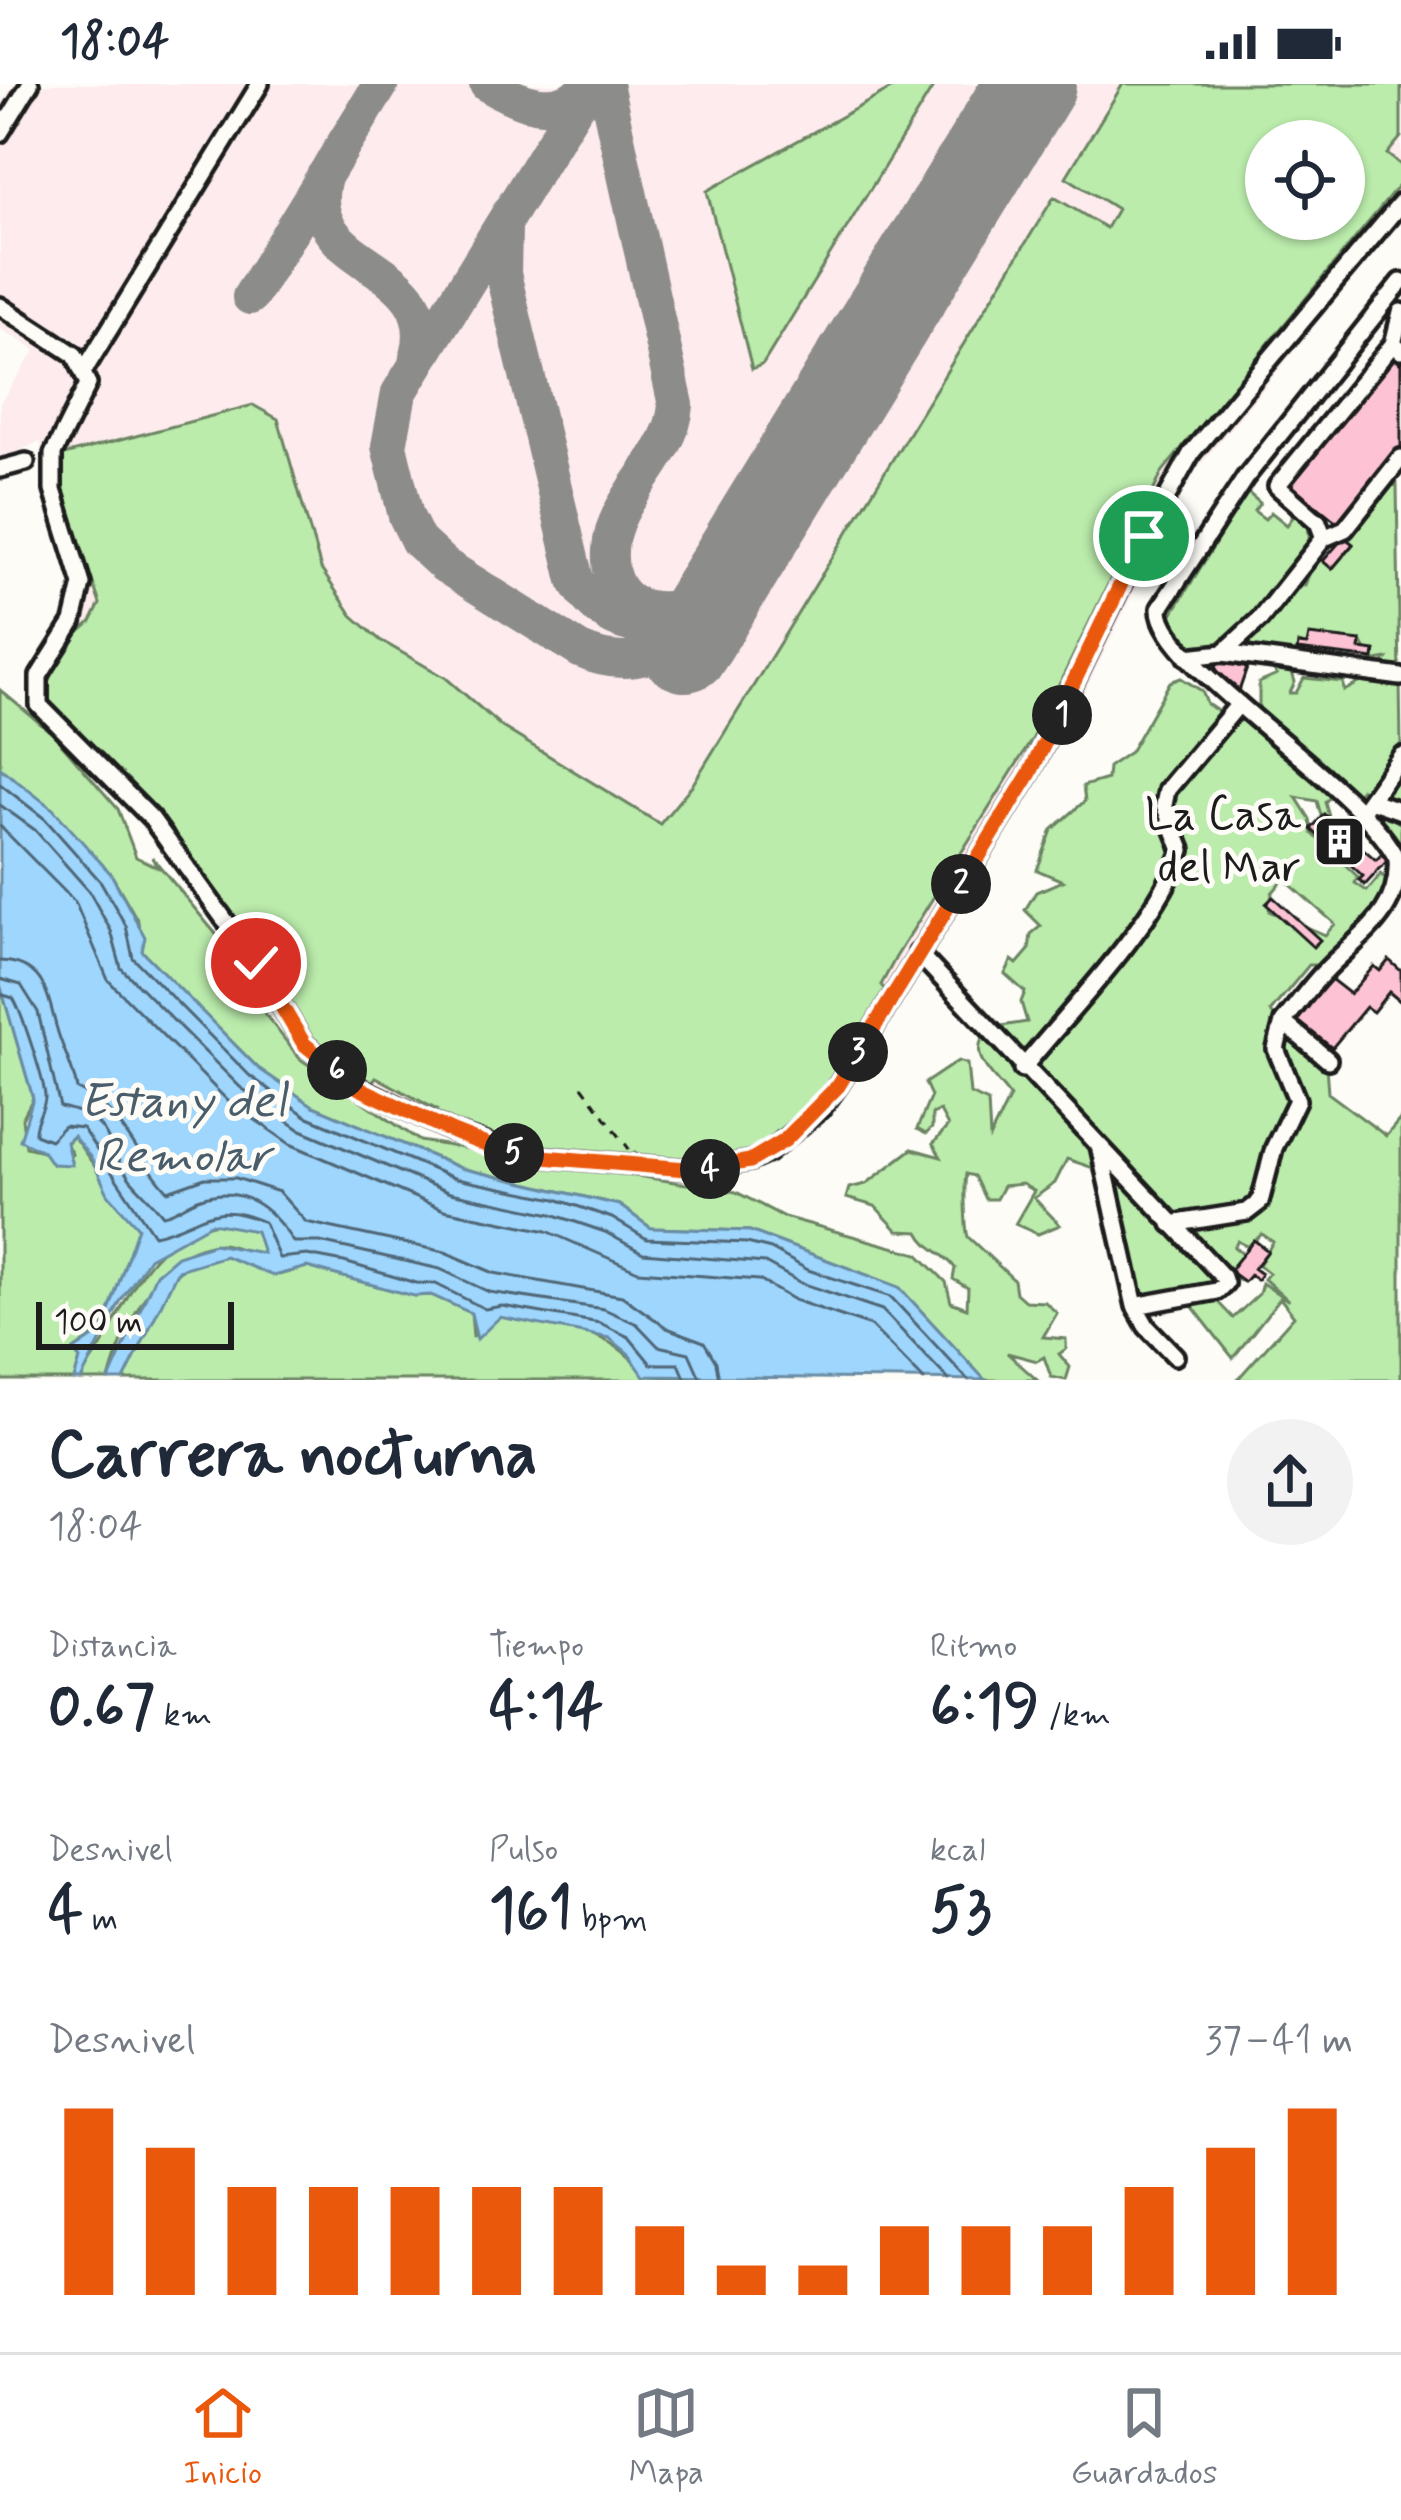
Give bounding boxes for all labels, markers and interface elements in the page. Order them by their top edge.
text: 18:04 [60,13,169,72]
map controls [1245,120,1365,240]
button: locate [1245,120,1365,240]
pin [1093,485,1195,587]
icon: arrive [1111,503,1177,569]
pin: 1 [1032,685,1092,745]
text: 1 [1055,693,1069,737]
place label: La Casa del Mar [1145,787,1302,898]
building icon: La Casa del Mar [1312,814,1368,870]
pin: 2 [931,854,991,914]
text: 2 [953,862,969,906]
pin [205,912,307,1014]
icon: check [223,930,289,996]
pin: 3 [828,1022,888,1082]
text: 3 [851,1030,865,1074]
pin: 6 [307,1040,367,1100]
text: 6 [329,1048,345,1092]
water label: Estany del Remolar [79,1071,290,1189]
pin: 5 [484,1123,544,1183]
text: 5 [504,1131,524,1175]
pin: 4 [680,1139,740,1199]
text: 4 [700,1147,720,1191]
scale bar [36,1296,234,1349]
text: 100 m [54,1301,143,1345]
text: Carrera nocturna [48,1414,537,1500]
button: share [1227,1419,1353,1545]
text: 18:04 [48,1502,143,1553]
text: Distancia [48,1625,177,1669]
text: Tiempo [489,1625,584,1669]
text: Ritmo [930,1625,1017,1669]
text: 0.67 [48,1669,155,1748]
text: 4:14 [489,1669,603,1748]
text: 6:19 [930,1669,1039,1748]
text: km [155,1694,212,1738]
text: /km [1039,1694,1111,1738]
text: Desnivel [48,1829,173,1873]
text: Pulso [489,1829,558,1873]
text: kcal [930,1829,985,1873]
text: 4 [48,1873,83,1952]
text: 161 [489,1873,572,1952]
text: 53 [930,1873,991,1952]
text: m [83,1898,118,1942]
text: bpm [572,1898,648,1942]
text: Desnivel [48,2016,195,2067]
text: 37–41 m [1205,2016,1353,2067]
tab: Inicio [183,2380,262,2496]
tab: Mapa [629,2380,704,2496]
tab: Guardados [1071,2380,1218,2496]

